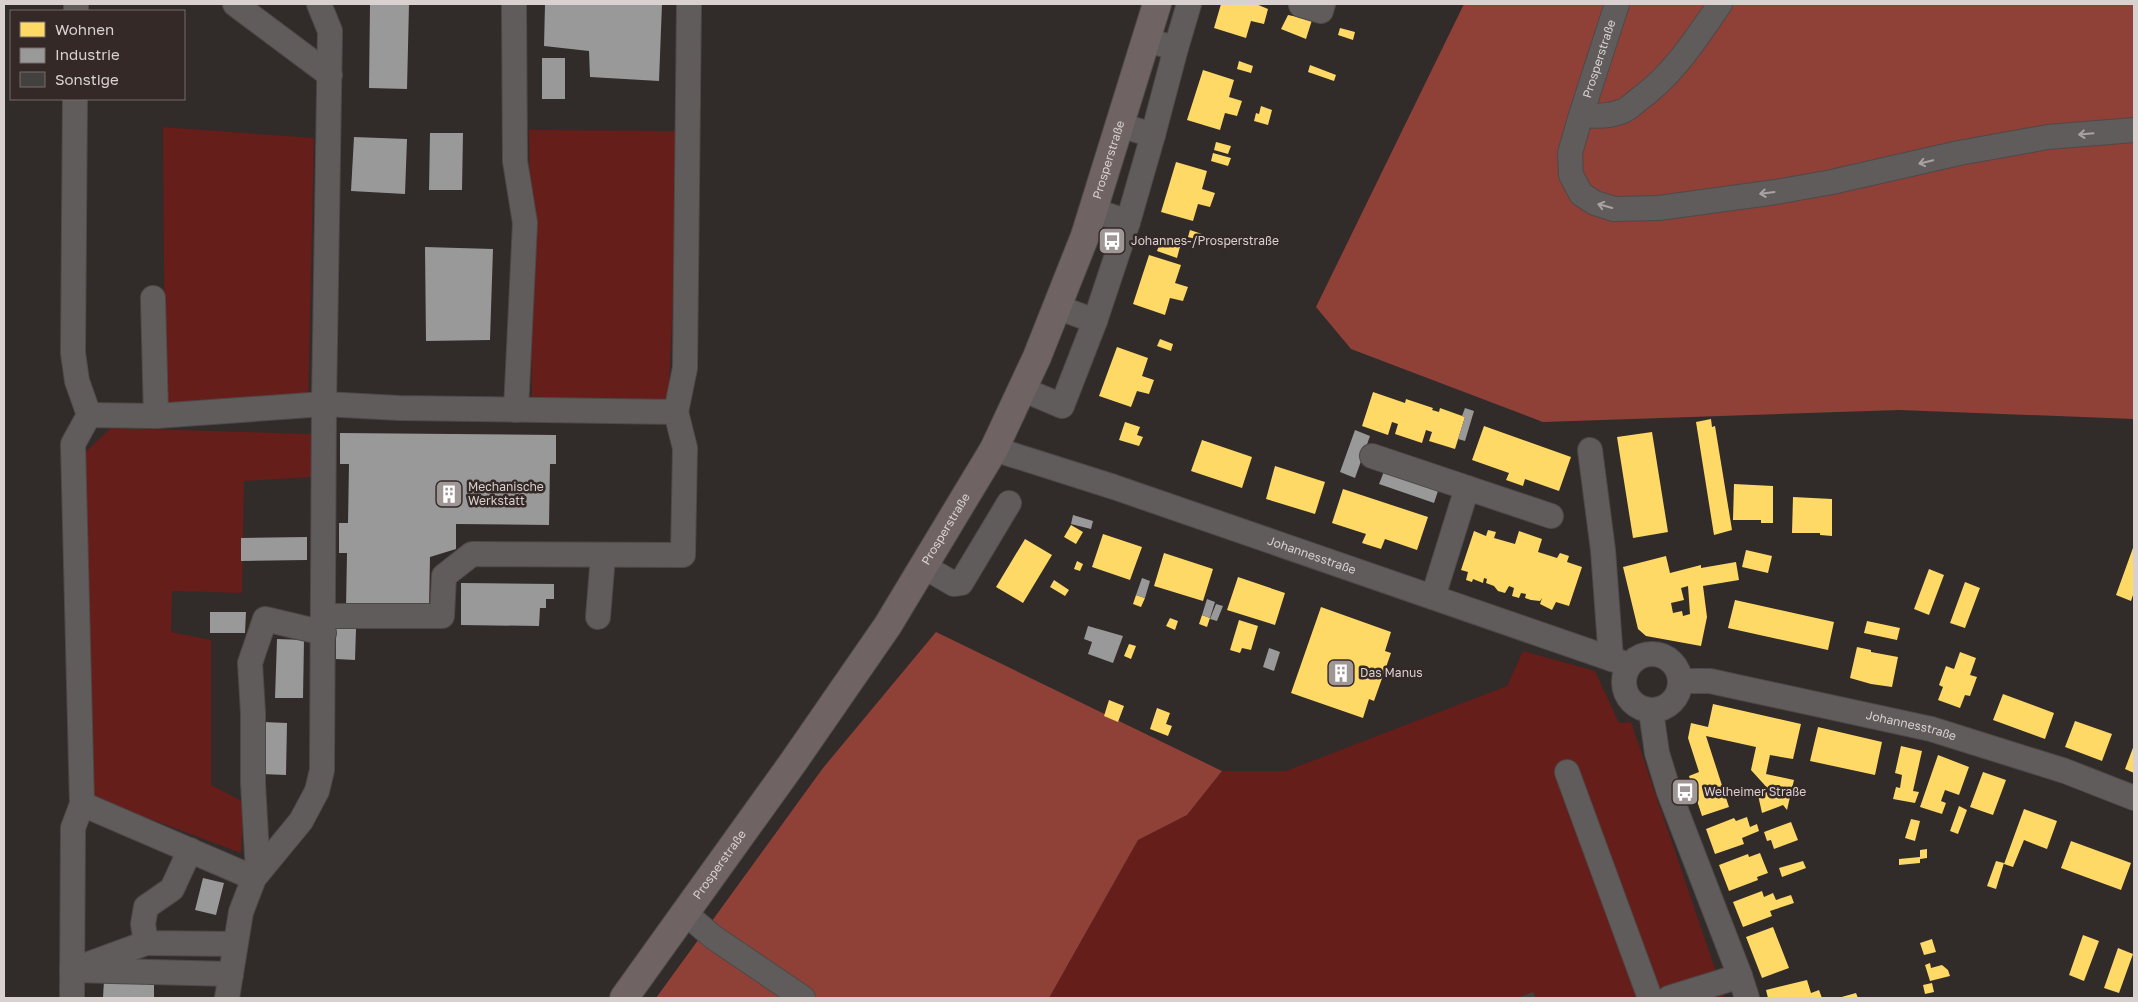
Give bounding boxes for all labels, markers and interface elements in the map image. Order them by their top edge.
legend [10,10,185,100]
street label: Prosperstraße [1579,18,1618,100]
text: Wohnen [55,20,114,38]
text: Industrie [55,45,120,63]
text: Sonstige [55,70,119,88]
street label: Prosperstraße [1089,118,1127,201]
one-way arrow [2078,129,2094,138]
one-way arrow [1918,158,1934,167]
one-way arrow [1759,188,1775,198]
one-way arrow [1598,201,1614,211]
bus stop icon: Johannes-/Prosperstraße [1097,226,1127,256]
place label: Johannes-/Prosperstraße [1131,233,1279,248]
building icon: Mechanische Werkstatt [434,479,464,509]
place label: Mechanische Werkstatt [468,479,544,508]
street label: Prosperstraße [918,490,973,568]
street label: Johannesstraße [1266,533,1358,577]
building icon: Das Manus [1326,658,1356,688]
place label: Das Manus [1360,665,1423,680]
street label: Johannesstraße [1865,707,1958,744]
bus stop icon: Welheimer Straße [1670,777,1700,807]
place label: Welheimer Straße [1704,784,1806,799]
street label: Prosperstraße [689,827,749,902]

